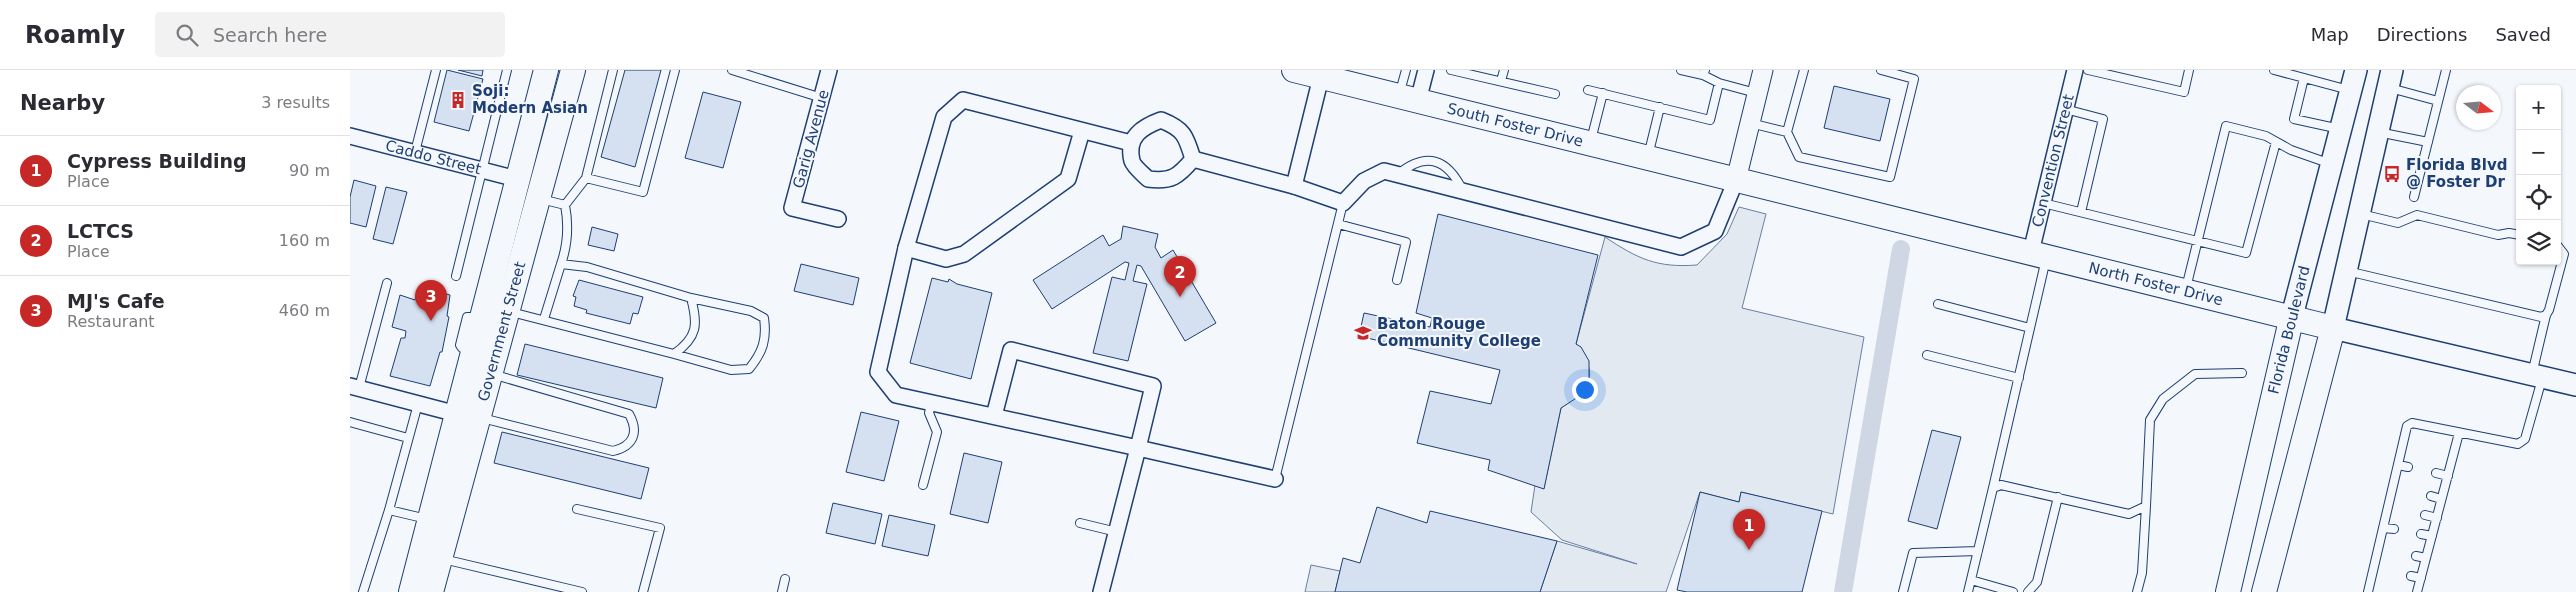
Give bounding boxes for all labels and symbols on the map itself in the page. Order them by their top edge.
place label: Soji: Modern Asian [472,82,588,117]
north arrow [2456,85,2501,130]
street label: Garig Avenue [789,88,833,190]
building icon: Soji: Modern Asian [448,90,468,110]
street label: Convention Street [2028,92,2078,229]
street label: South Foster Drive [1445,99,1585,151]
street label: Caddo Street [383,136,483,178]
place label: Florida Blvd @ Foster Dr [2406,156,2507,191]
bus stop icon: Florida Blvd @ Foster Dr [2382,164,2402,184]
pin: 2 [1164,256,1196,297]
street label: North Foster Drive [2087,259,2225,309]
street label: Government Street [474,260,529,403]
street label: Florida Boulevard [2264,264,2314,396]
pin: 3 [415,280,447,321]
place label: Baton Rouge Community College [1377,315,1541,350]
school or university icon: Baton Rouge Community College [1353,323,1373,343]
your location [1572,377,1598,403]
pin: 1 [1733,509,1765,550]

